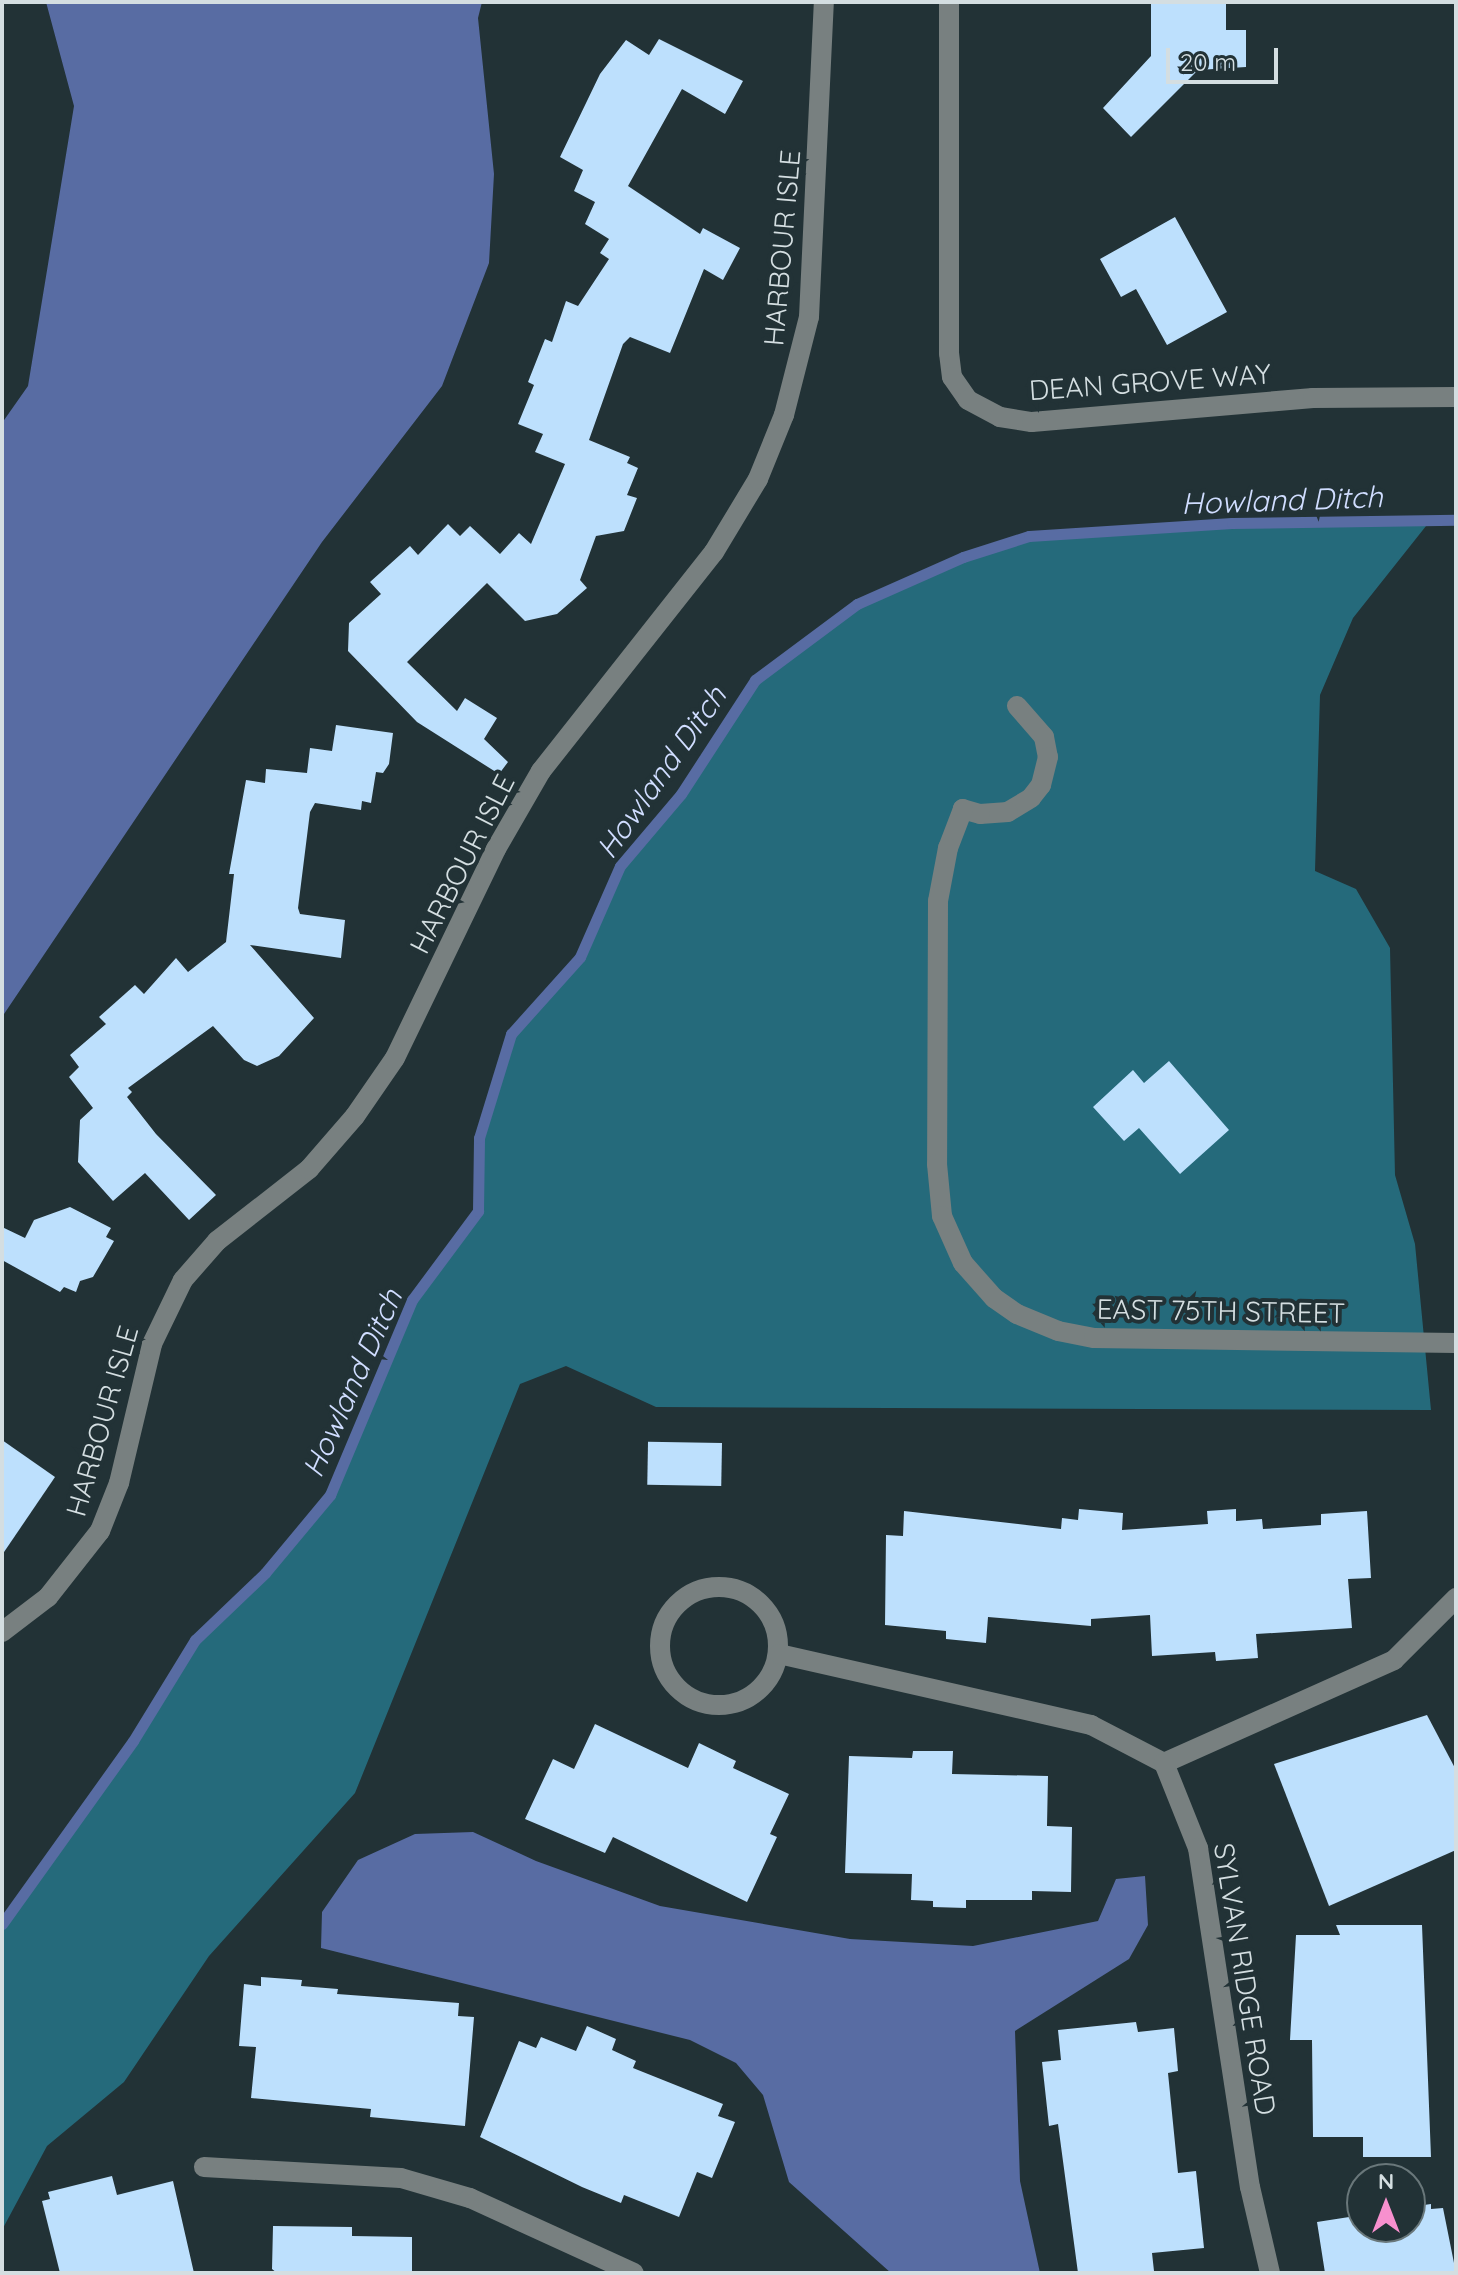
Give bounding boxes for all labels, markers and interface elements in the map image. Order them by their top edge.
scale bar [1170,32,1282,82]
text: 20 m [1180,47,1236,77]
street label: HARBOUR ISLE [757,149,807,347]
street label: DEAN GROVE WAY [1028,357,1272,407]
water label: Howland Ditch [1181,478,1383,522]
water label: Howland Ditch [588,679,734,865]
street label: HARBOUR ISLE [402,769,522,959]
water label: Howland Ditch [295,1284,409,1482]
street label: EAST 75TH STREET [1096,1292,1346,1330]
street label: HARBOUR ISLE [59,1322,145,1520]
street label: SYLVAN RIDGE ROAD [1207,1840,1283,2118]
north arrow [1346,2163,1426,2243]
text: N [1378,2167,1394,2195]

